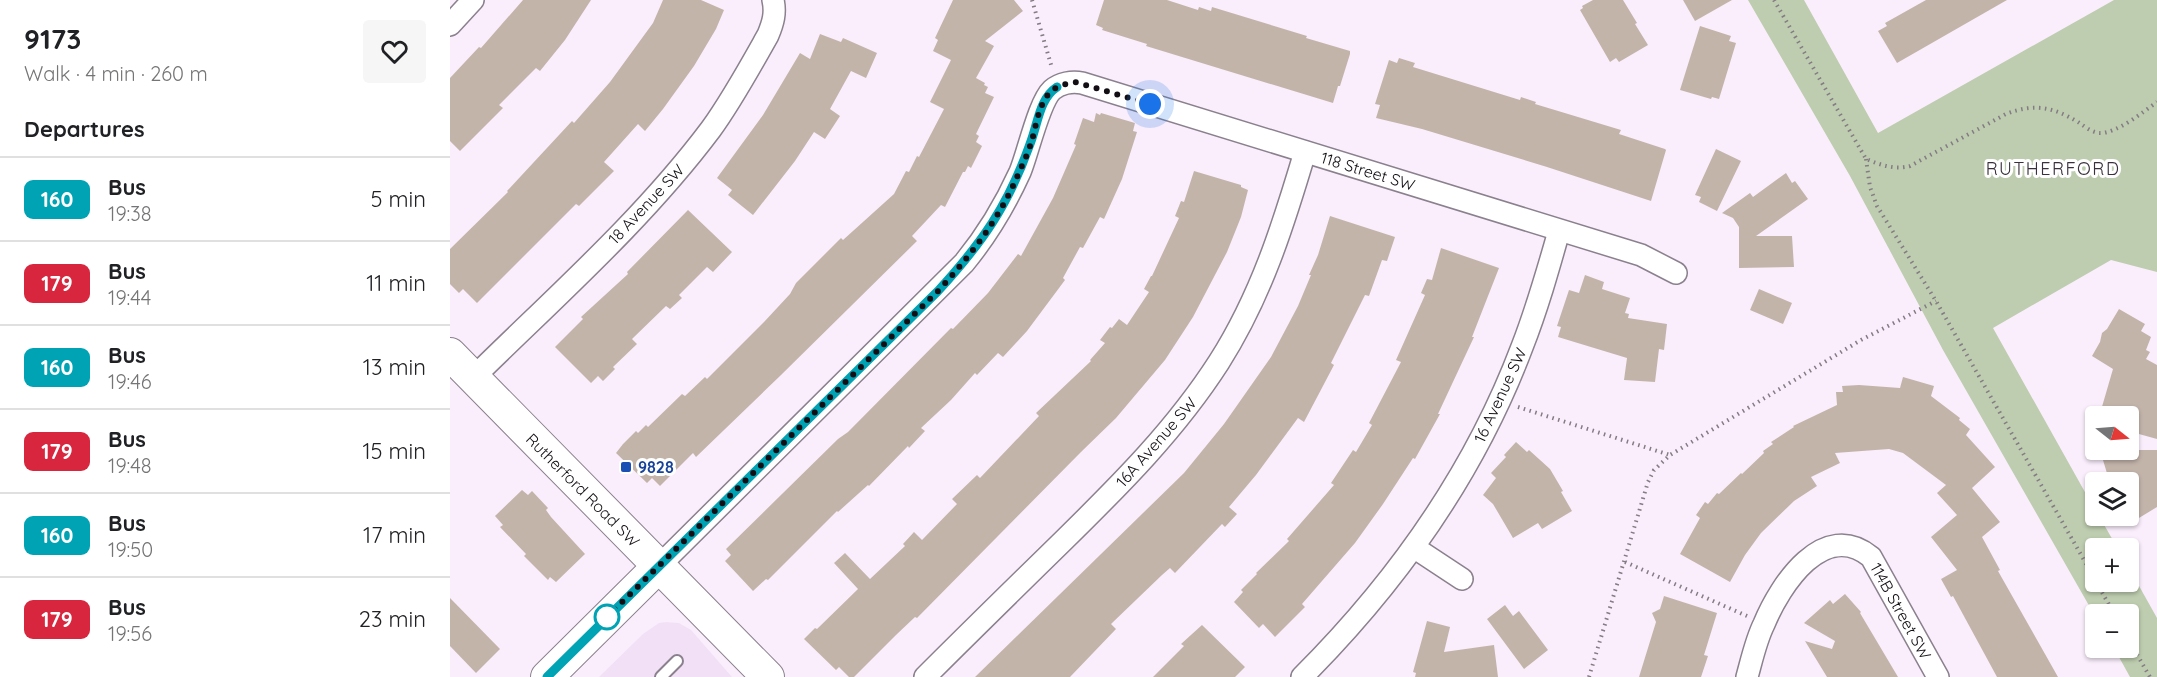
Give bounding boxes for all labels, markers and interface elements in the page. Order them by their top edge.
button: heart [363,20,426,83]
text: 9173 [24,21,81,56]
text: Walk · 4 min · 260 m [24,61,208,86]
your location [1135,89,1165,119]
text: Departures [24,115,145,143]
street label: 118 Street SW [1319,147,1417,195]
district label: RUTHERFORD [1986,157,2120,180]
street label: 18 Avenue SW [604,160,688,248]
text: Bus [108,173,146,201]
text: 5 min [371,185,426,213]
text: 160 [41,186,73,212]
text: 19:38 [108,201,152,226]
text: Bus [108,257,146,285]
text: 11 min [366,269,426,297]
text: 179 [41,270,73,296]
text: 19:44 [108,285,151,310]
text: Bus [108,341,146,369]
street label: 16 Avenue SW [1469,344,1531,446]
text: 13 min [363,353,426,381]
text: 160 [41,354,73,380]
text: 19:46 [108,369,152,394]
street label: 16A Avenue SW [1111,393,1201,491]
north arrow [2085,406,2139,460]
map controls [2085,406,2139,658]
text: Bus [108,425,146,453]
street label: Rutherford Road SW [522,429,644,551]
text: 15 min [362,437,426,465]
text: 179 [41,438,73,464]
text: 19:48 [108,453,152,478]
place label: 9828 [638,457,674,477]
marker: 9828 [619,460,633,474]
button: layers [2085,472,2139,526]
text: Bus [108,509,146,537]
text: 17 min [363,521,426,549]
text: 160 [41,522,73,548]
text: 19:50 [108,537,153,562]
button: + [2085,538,2139,592]
street label: 114B Street SW [1866,559,1936,663]
text: Bus [108,593,146,621]
unlabelled marker [594,604,620,630]
button: − [2085,604,2139,658]
text: 23 min [359,605,426,633]
text: 179 [41,606,73,632]
text: 19:56 [108,621,152,646]

